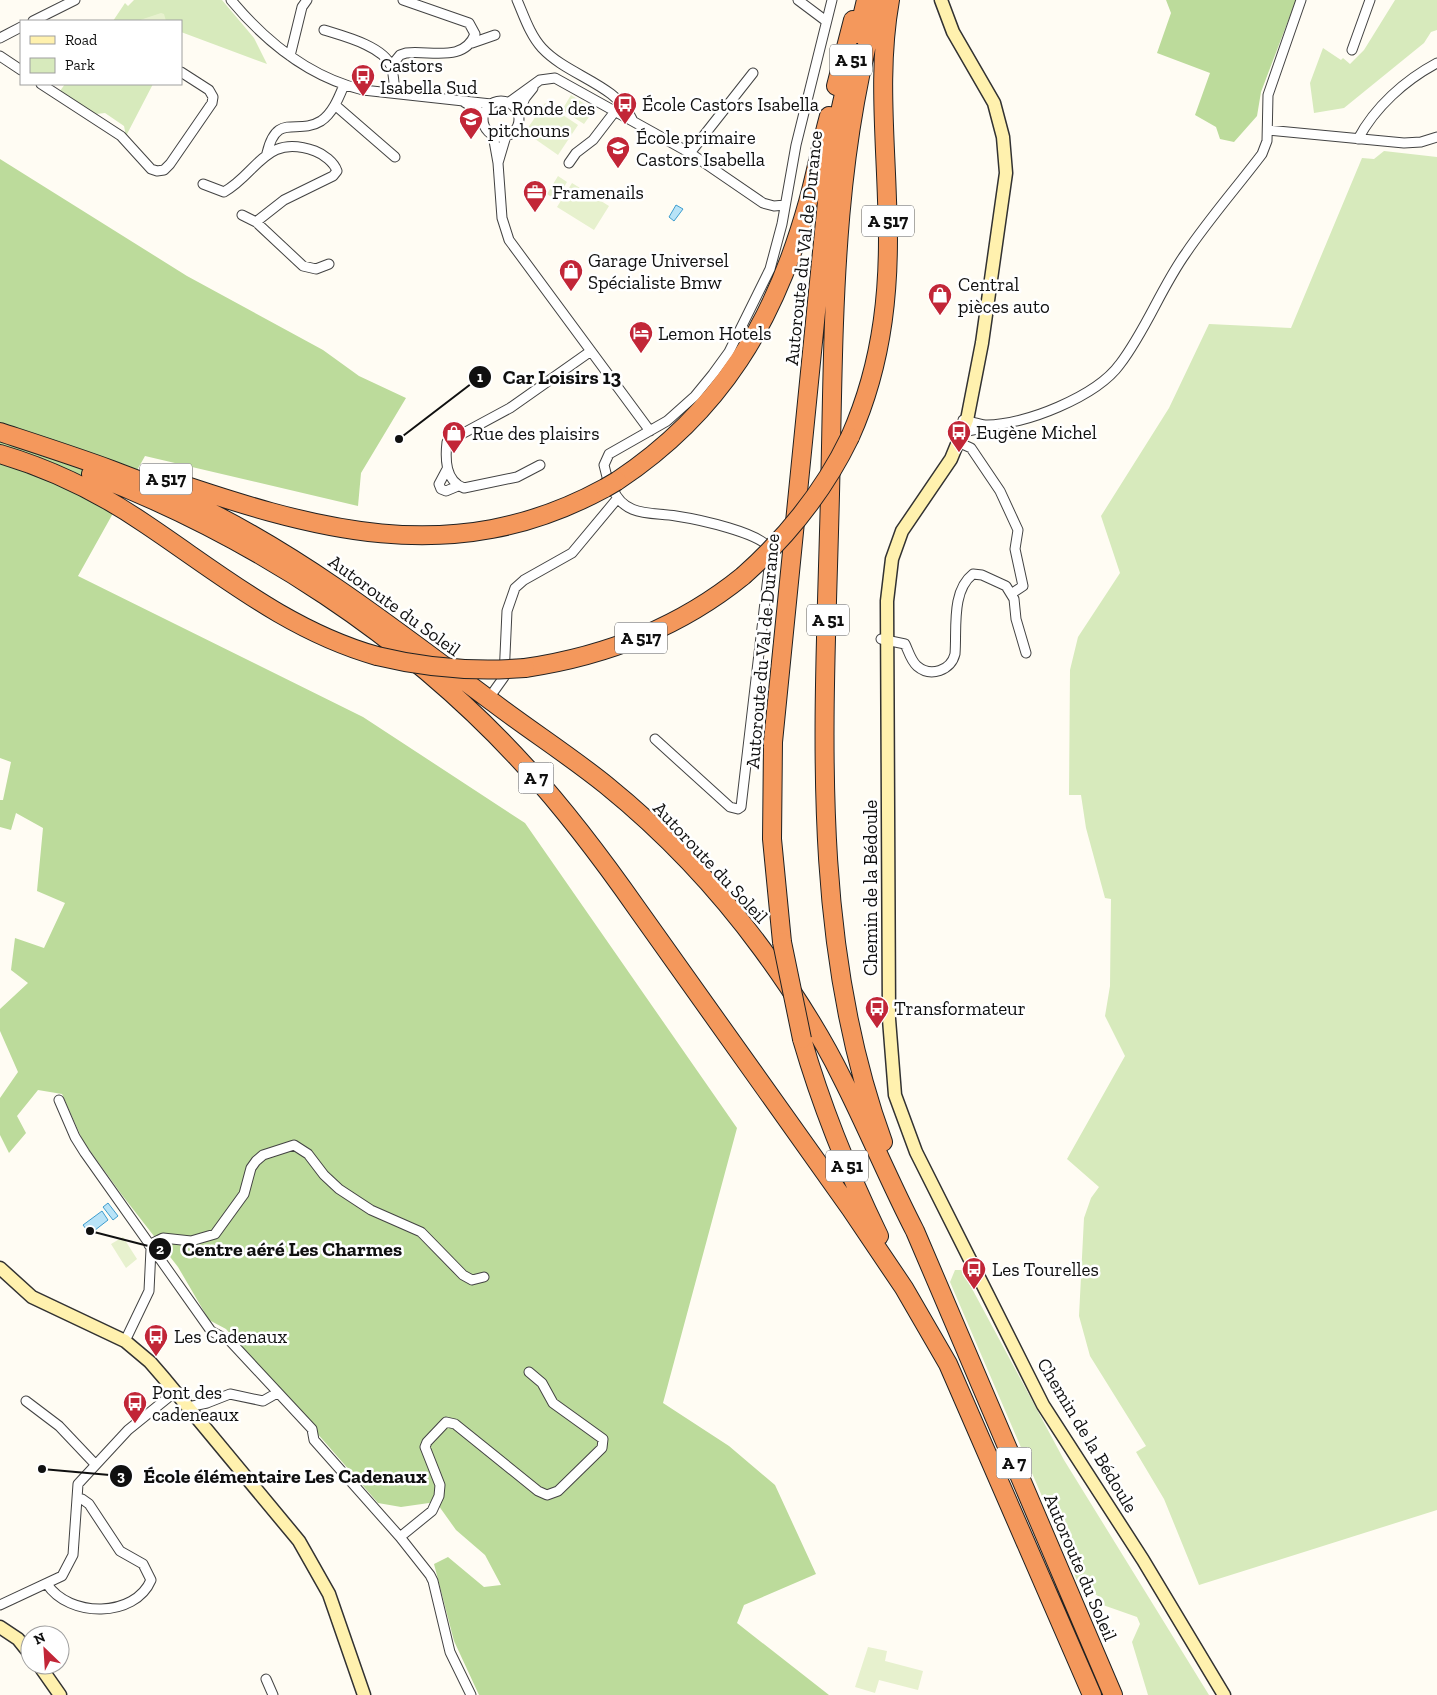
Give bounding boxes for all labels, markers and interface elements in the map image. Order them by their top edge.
legend [20,20,182,85]
text: Road [65,31,98,49]
road number: A 51 [830,44,872,76]
place label: Castors Isabella Sud [380,54,478,99]
text: Park [65,56,95,74]
bus stop icon: Castors Isabella Sud [350,63,376,97]
bus stop icon: École Castors Isabella [612,91,638,125]
place label: École Castors Isabella [642,93,819,116]
place label: La Ronde des pitchouns [488,97,595,142]
school or university icon: La Ronde des pitchouns [458,106,484,140]
place label: École primaire Castors Isabella [636,126,765,171]
street label: Autoroute du Val de Durance [780,129,827,367]
school or university icon: École primaire Castors Isabella [605,135,631,169]
office icon: Framenails [522,179,548,213]
place label: Framenails [552,181,644,204]
road number: A 517 [862,206,914,237]
place label: Garage Universel Spécialiste Bmw [588,249,729,294]
shop icon: Garage Universel Spécialiste Bmw [558,258,584,292]
place label: Central pièces auto [958,273,1050,318]
shop icon: Central pièces auto [927,282,953,316]
hotel icon: Lemon Hotels [628,320,654,354]
place label: Lemon Hotels [658,322,772,345]
callout: Car Loisirs 13 [468,360,631,395]
text: Car Loisirs 13 [503,365,622,389]
text: 1 [477,368,483,386]
bus stop icon: Eugène Michel [946,419,972,453]
shop icon: Rue des plaisirs [441,420,467,454]
place label: Eugène Michel [976,421,1097,444]
place label: Rue des plaisirs [472,422,600,445]
road number: A 517 [140,464,192,494]
street label: Autoroute du Val de Durance [741,532,784,770]
street label: Autoroute du Soleil [324,550,465,661]
road number: A 51 [807,604,849,636]
road number: A 517 [615,622,667,654]
road number: A 7 [518,762,554,794]
street label: Autoroute du Soleil [648,797,773,928]
street label: Chemin de la Bédoule [859,800,882,976]
bus stop icon: Transformateur [864,995,890,1029]
place label: Transformateur [894,997,1026,1020]
road number: A 51 [826,1150,868,1182]
callout: Centre aéré Les Charmes [147,1231,412,1266]
text: Centre aéré Les Charmes [182,1237,402,1261]
text: 2 [156,1240,164,1258]
bus stop icon: Les Tourelles [961,1256,987,1290]
place label: Les Tourelles [992,1258,1099,1281]
bus stop icon: Les Cadenaux [143,1323,169,1357]
place label: Les Cadenaux [174,1325,287,1348]
street label: Chemin de la Bédoule [1032,1354,1143,1517]
place label: Pont des cadeneaux [152,1381,239,1426]
bus stop icon: Pont des cadeneaux [122,1390,148,1424]
road number: A 7 [996,1448,1032,1479]
callout: École élémentaire Les Cadenaux [108,1458,437,1493]
text: École élémentaire Les Cadenaux [143,1464,427,1488]
text: 3 [117,1467,125,1485]
street label: Autoroute du Soleil [1039,1490,1122,1644]
north arrow [20,1625,70,1675]
text: N [31,1629,48,1649]

